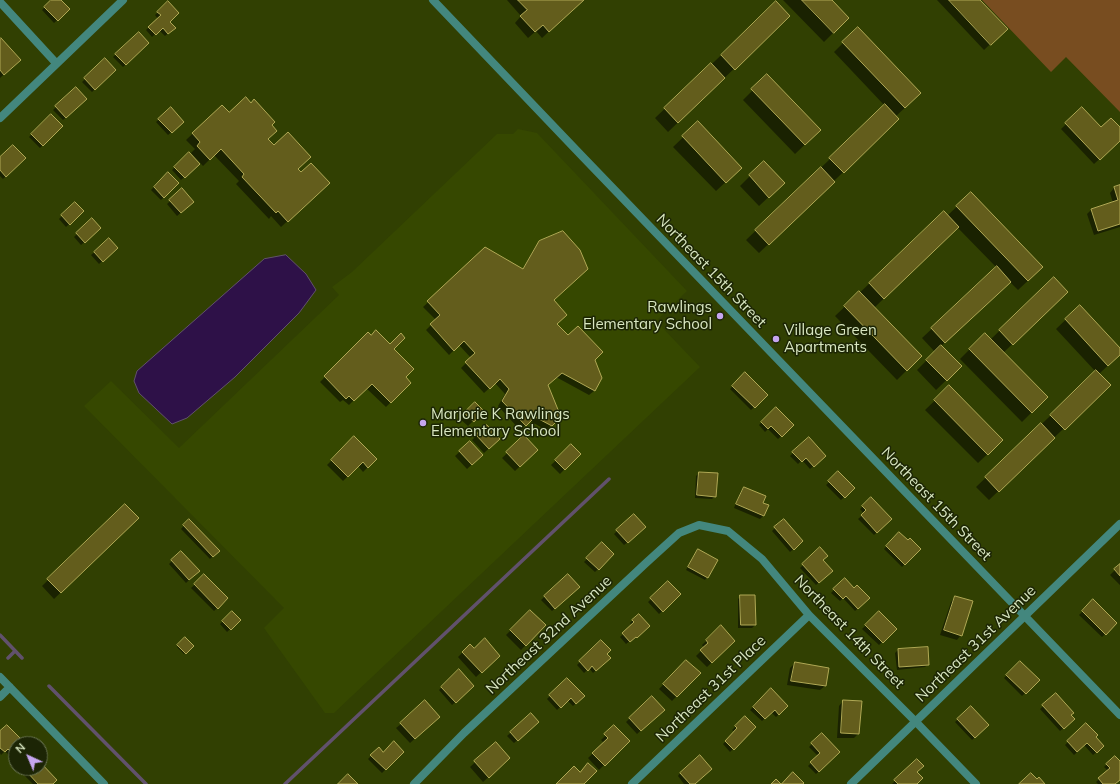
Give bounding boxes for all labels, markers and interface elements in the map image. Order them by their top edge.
street label: Northeast 15th Street [652,211,770,331]
place label: Rawlings Elementary School [583,298,712,333]
marker: Rawlings Elementary School [715,311,725,321]
place label: Village Green Apartments [784,321,877,356]
marker: Village Green Apartments [771,334,781,344]
place label: Marjorie K Rawlings Elementary School [431,405,570,440]
marker: Marjorie K Rawlings Elementary School [418,418,428,428]
street label: Northeast 15th Street [877,444,995,564]
street label: Northeast 32nd Avenue [482,572,616,698]
street label: Northeast 14th Street [790,572,908,692]
street label: Northeast 31st Avenue [912,582,1040,706]
street label: Northeast 31st Place [652,632,770,746]
north arrow [8,736,48,776]
text: N [13,740,28,756]

